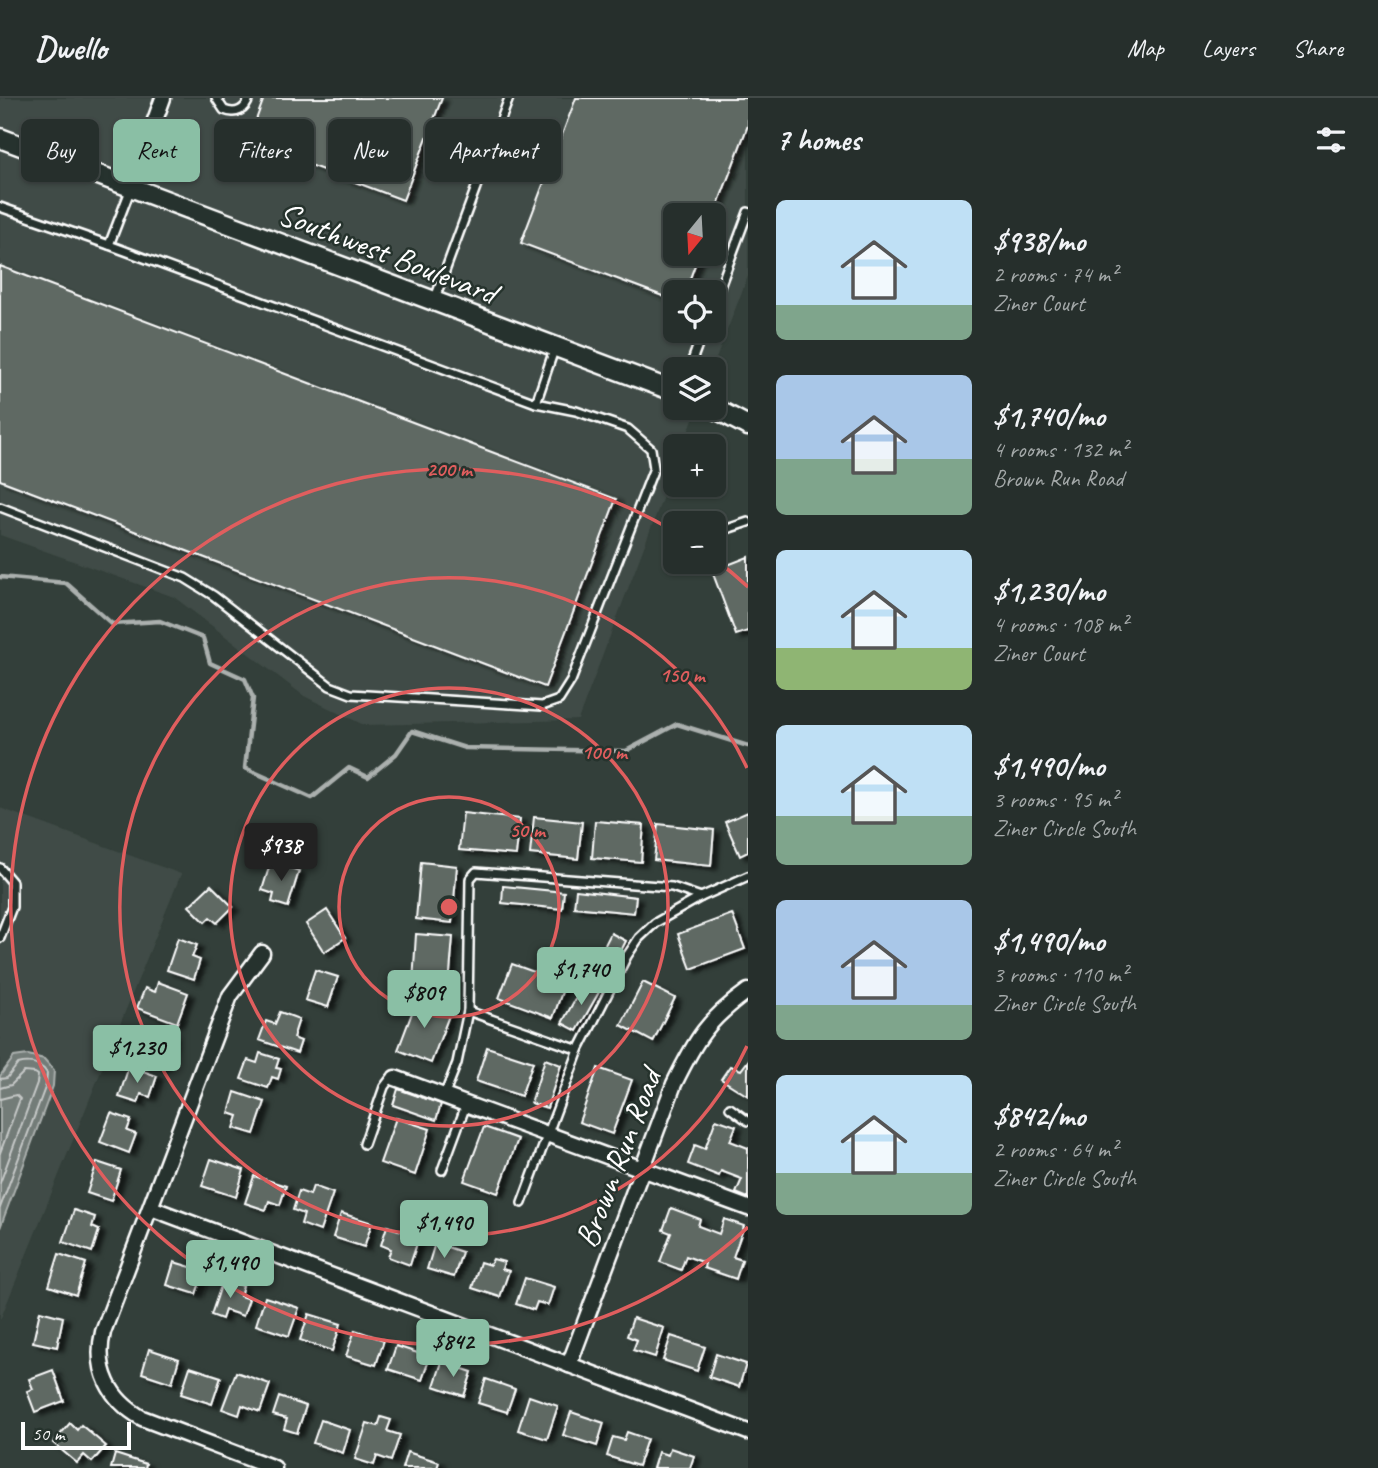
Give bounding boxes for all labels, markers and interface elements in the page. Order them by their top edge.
text: Dwello [35,27,107,69]
text: Map [1127,33,1164,63]
text: Layers [1202,33,1255,63]
text: Share [1293,33,1343,63]
chip: Buy [21,119,99,182]
chip: Rent [113,119,200,182]
chip: Filters [214,119,314,182]
chip: New [328,119,411,182]
chip: Apartment [425,119,561,182]
text: 7 homes [776,121,861,159]
icon: filters [1312,121,1350,159]
street label: Southwest Boulevard [272,192,508,316]
north arrow [663,203,726,266]
map controls [663,203,726,574]
text: $938/mo [993,222,1085,260]
icon: home [832,228,916,312]
text: 2 rooms · 74 m² [993,260,1117,289]
button: locate [663,280,726,343]
text: Ziner Court [993,289,1085,318]
button: layers [663,357,726,420]
text: $1,740/mo [993,397,1105,435]
icon: home [832,403,916,487]
button: + [663,434,726,497]
text: 4 rooms · 132 m² [993,435,1128,464]
text: 200 m [426,456,474,482]
text: Brown Run Road [993,464,1123,493]
button: − [663,511,726,574]
text: $1,230/mo [993,572,1105,610]
icon: home [832,578,916,662]
text: 4 rooms · 108 m² [993,610,1128,639]
text: Ziner Court [993,639,1085,668]
text: 150 m [659,662,707,688]
text: 100 m [581,739,629,765]
text: $1,490/mo [993,747,1105,785]
icon: home [832,753,916,837]
text: 3 rooms · 95 m² [993,785,1117,814]
text: Ziner Circle South [993,814,1136,843]
text: 50 m [509,817,547,843]
pin: $938 [240,824,322,883]
text: $938 [260,831,302,860]
centre of rings [437,895,461,919]
text: $1,490/mo [993,922,1105,960]
icon: home [832,928,916,1012]
pin: $1,740 [524,948,638,1007]
text: $1,740 [553,955,609,984]
text: 3 rooms · 110 m² [993,960,1128,989]
pin: $809 [383,970,465,1030]
text: $809 [403,978,445,1007]
text: Ziner Circle South [993,989,1136,1018]
pin: $1,230 [80,1026,194,1085]
text: $1,230 [109,1033,165,1062]
street label: Brown Run Road [565,1059,673,1253]
text: $842/mo [993,1097,1085,1135]
icon: home [832,1103,916,1187]
text: 2 rooms · 64 m² [993,1135,1117,1164]
text: Ziner Circle South [993,1164,1136,1193]
pin: $1,490 [387,1200,501,1260]
text: $1,490 [416,1208,472,1237]
pin: $1,490 [173,1240,287,1300]
text: $1,490 [202,1248,258,1277]
pin: $842 [412,1320,494,1379]
text: $842 [432,1327,474,1356]
scale bar [21,1419,131,1451]
text: 50 m [32,1422,64,1446]

